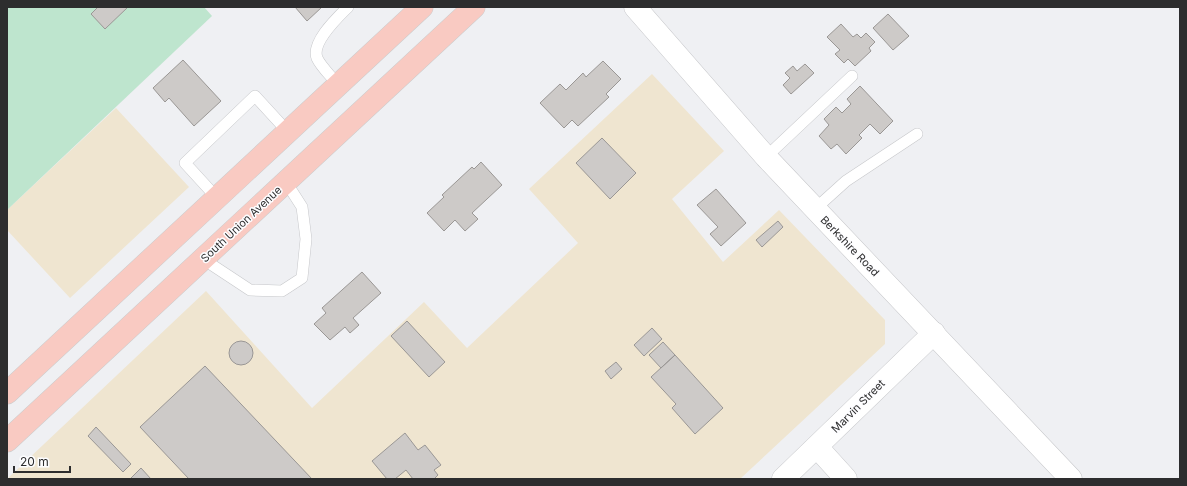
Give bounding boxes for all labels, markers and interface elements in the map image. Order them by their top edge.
street label: South Union Avenue [198,183,284,265]
street label: Berkshire Road [818,213,882,279]
street label: Marvin Street [828,376,888,436]
scale bar [14,448,70,474]
text: 20 m [20,454,49,469]

